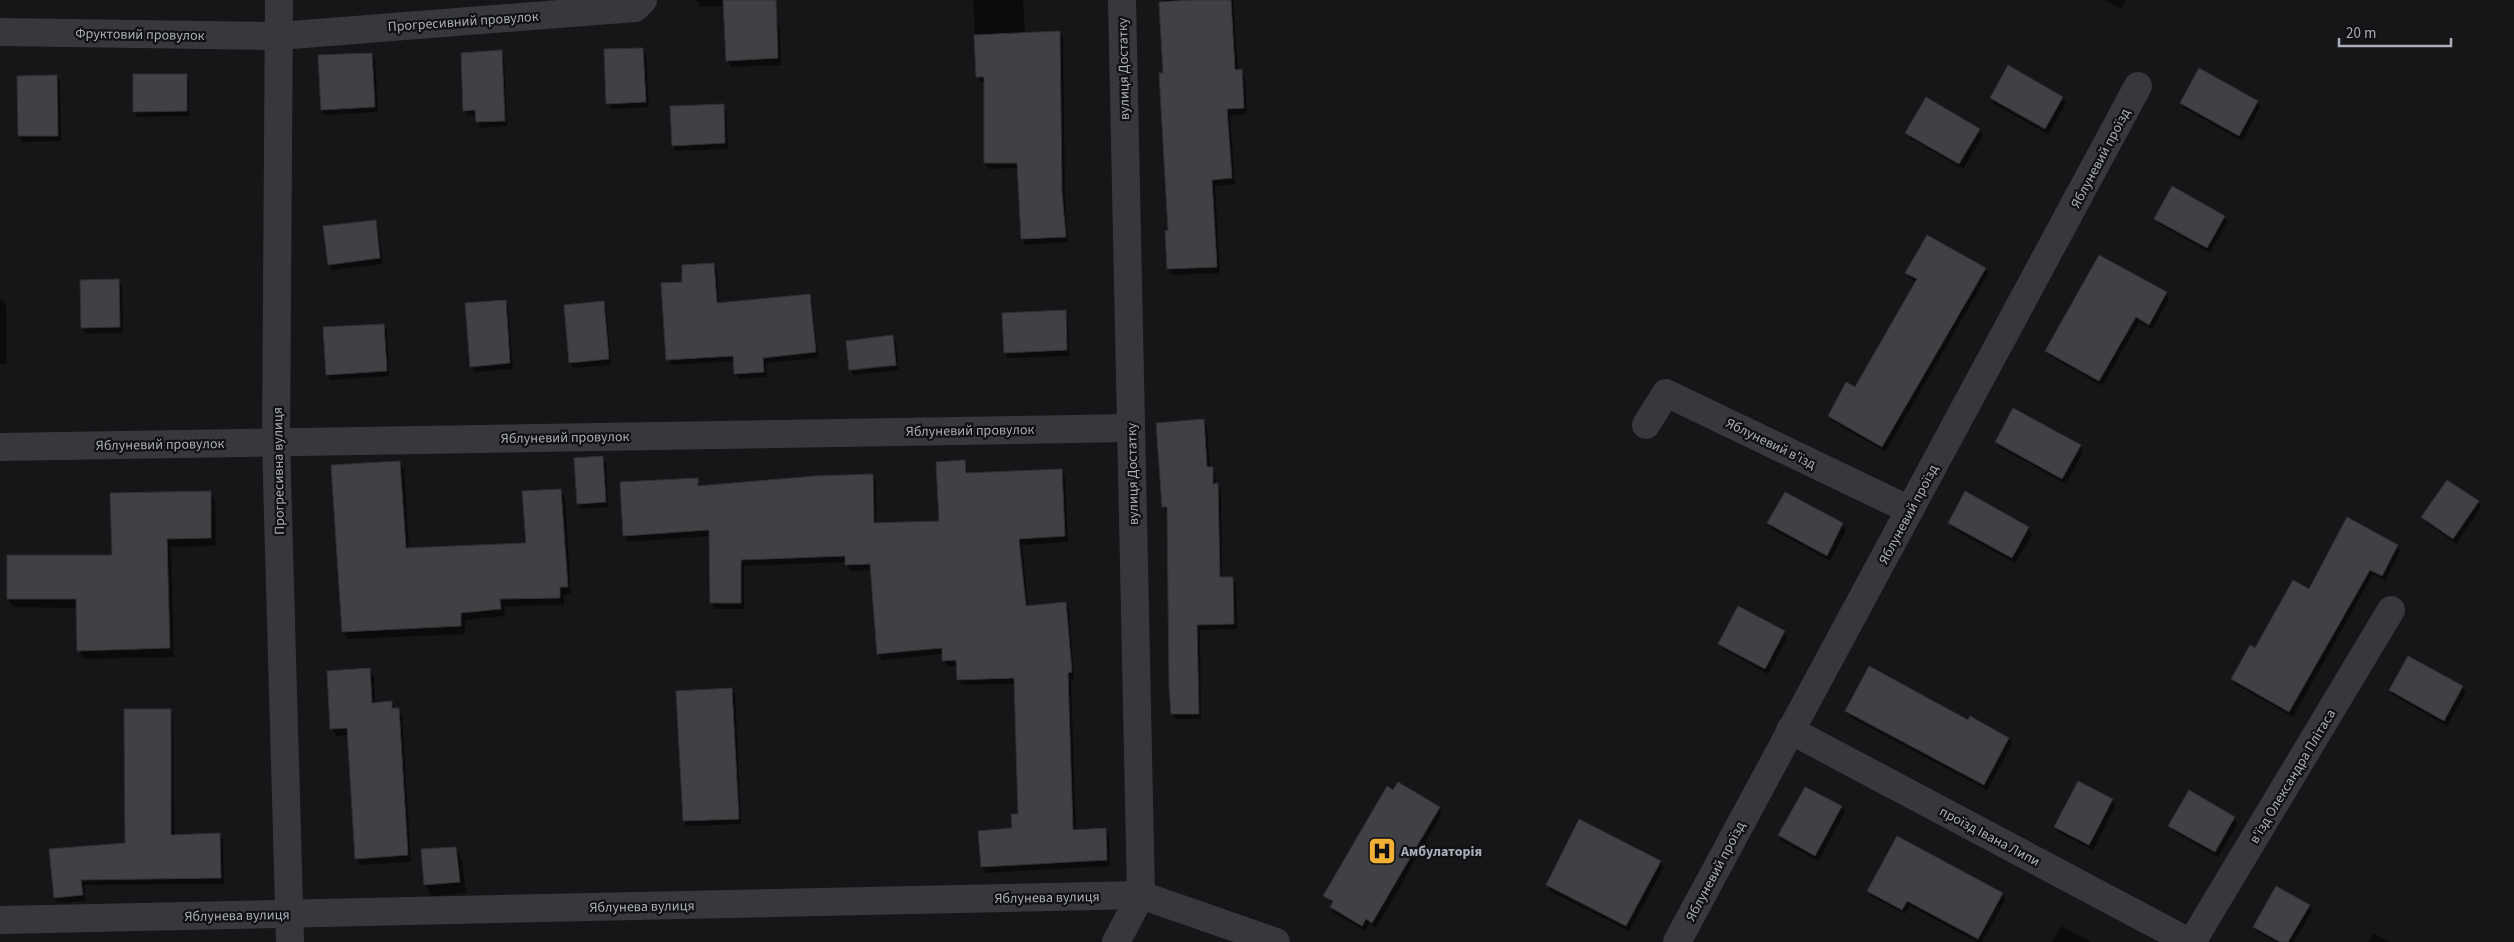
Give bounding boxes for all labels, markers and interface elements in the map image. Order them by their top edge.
street label: Прогресивний провулок [387,7,539,37]
scale bar [2339,15,2452,47]
street label: вулиця Достатку [1113,17,1135,120]
text: 20 m [2346,23,2376,44]
street label: Фруктовий провулок [75,24,205,46]
street label: Яблуневий проїзд [2066,105,2136,212]
street label: Прогресивна вулиця [268,407,290,535]
street label: Яблуневий в'їзд [1722,413,1819,475]
street label: Яблуневий провулок [906,420,1035,442]
street label: вулиця Достатку [1122,422,1144,525]
street label: Яблуневий провулок [501,427,630,449]
street label: Яблуневий провулок [96,434,225,456]
street label: Яблуневий проїзд [1874,461,1944,568]
street label: в'їзд Олександра Плітаса [2245,706,2341,847]
street label: проїзд Івана Липи [1936,802,2043,872]
street label: Яблуневий проїзд [1681,818,1751,925]
hospital icon: Амбулаторія [1367,836,1397,866]
place label: Амбулаторія [1400,842,1482,862]
street label: Яблунева вулиця [994,887,1100,909]
street label: Яблунева вулиця [589,896,695,918]
street label: Яблунева вулиця [184,905,290,927]

